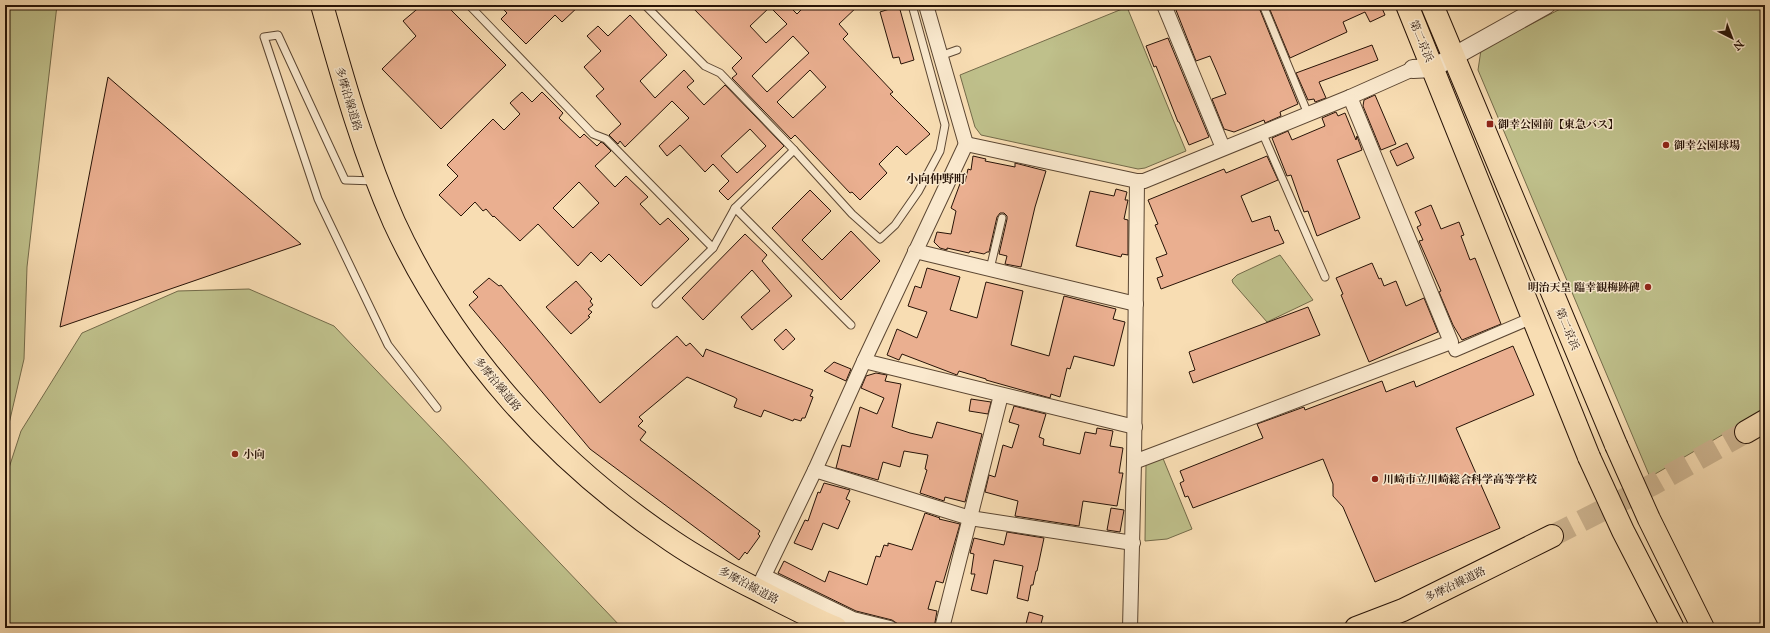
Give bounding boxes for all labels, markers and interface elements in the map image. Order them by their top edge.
street label: 第二京浜 [1407,18,1436,64]
north arrow [1712,18,1752,58]
text: N [1730,37,1746,53]
street label: 多摩沿線道路 [333,66,364,133]
place label: 御幸公園前【東急バス】 [1498,118,1619,131]
marker: 御幸公園前【東急バス】 [1485,119,1495,129]
place label: 御幸公園球場 [1674,139,1740,152]
marker: 御幸公園球場 [1661,140,1671,150]
district label: 小向仲野町 [906,172,966,186]
place label: 明治天皇 臨幸観梅跡碑 [1528,281,1640,294]
marker: 明治天皇 臨幸観梅跡碑 [1643,282,1653,292]
street label: 第二京浜 [1553,306,1582,352]
street label: 多摩沿線道路 [471,355,524,414]
place label: 小向 [243,448,265,461]
marker: 小向 [230,449,240,459]
place label: 川崎市立川崎総合科学高等学校 [1383,473,1537,486]
marker: 川崎市立川崎総合科学高等学校 [1370,474,1380,484]
street label: 多摩沿線道路 [717,564,781,607]
street label: 多摩沿線道路 [1423,564,1488,605]

